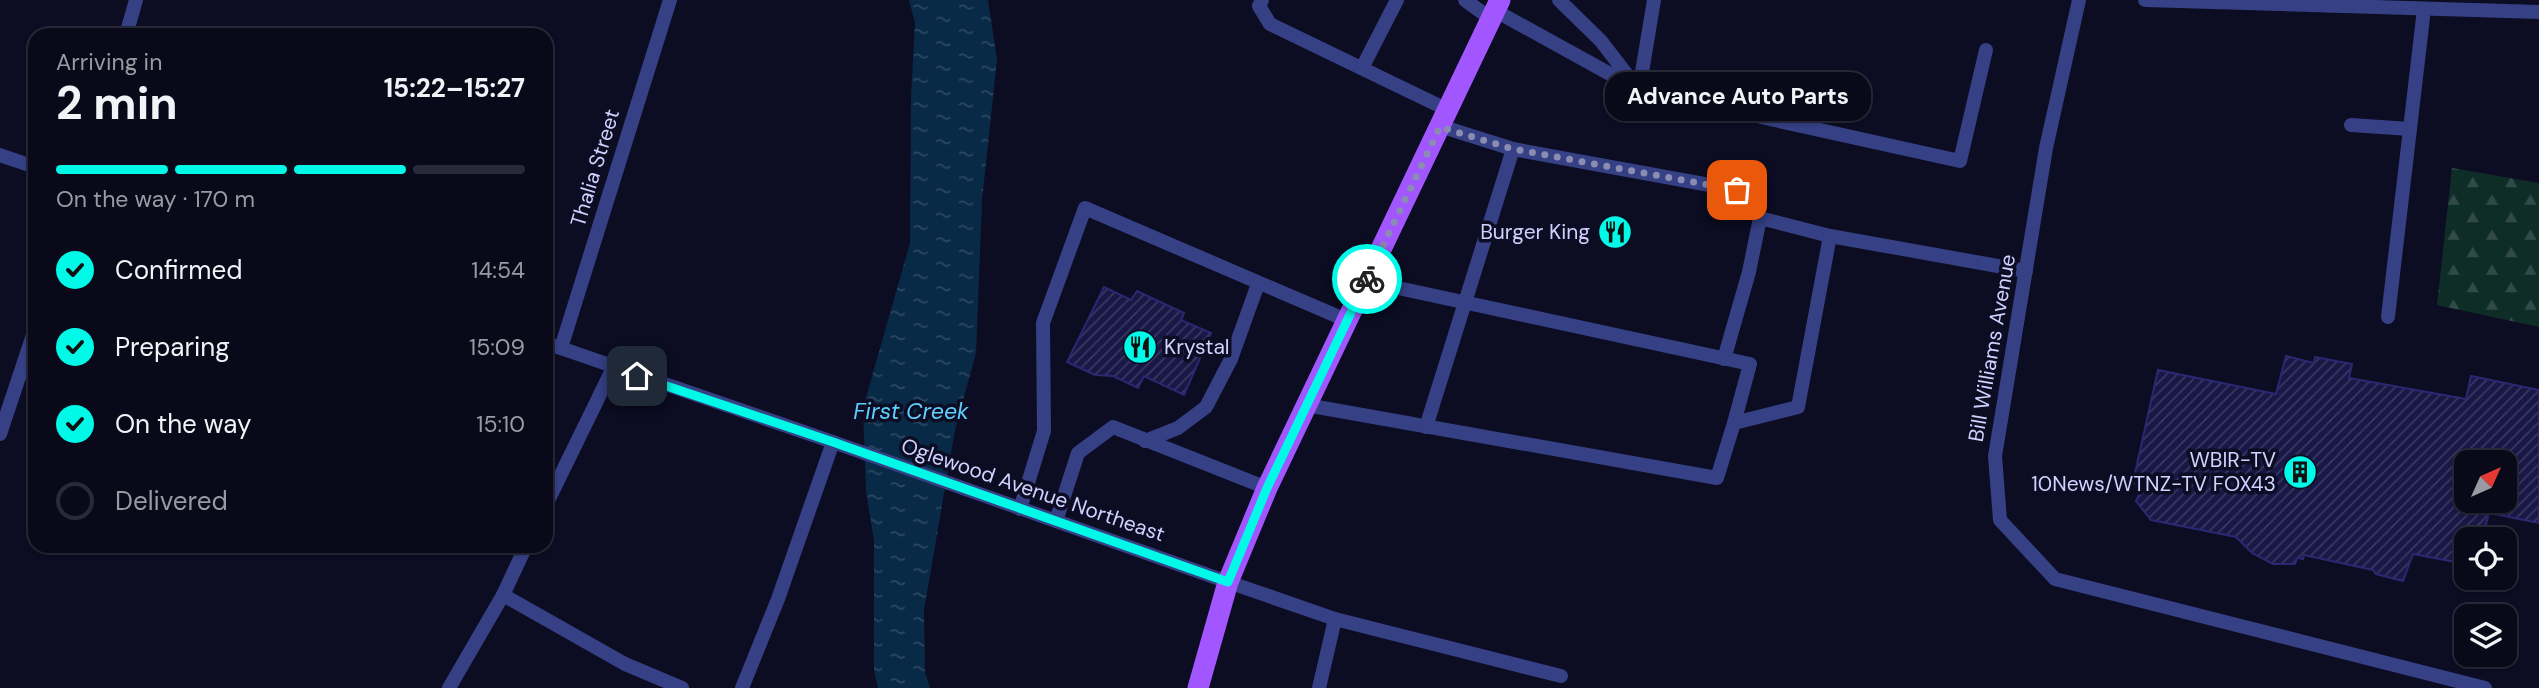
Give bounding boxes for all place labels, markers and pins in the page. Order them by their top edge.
callout: Advance Auto Parts [1604,71,1870,120]
pin [1707,160,1767,220]
restaurant icon: Burger King [1596,213,1634,251]
place label: Burger King [1480,218,1590,246]
restaurant icon: Krystal [1121,328,1159,366]
place label: Krystal [1164,333,1230,361]
pin [607,346,667,406]
place label: WBIR-TV 10News/WTNZ-TV FOX43 [2031,446,2276,498]
building icon: WBIR-TV 10News/WTNZ-TV FOX43 [2281,453,2319,491]

